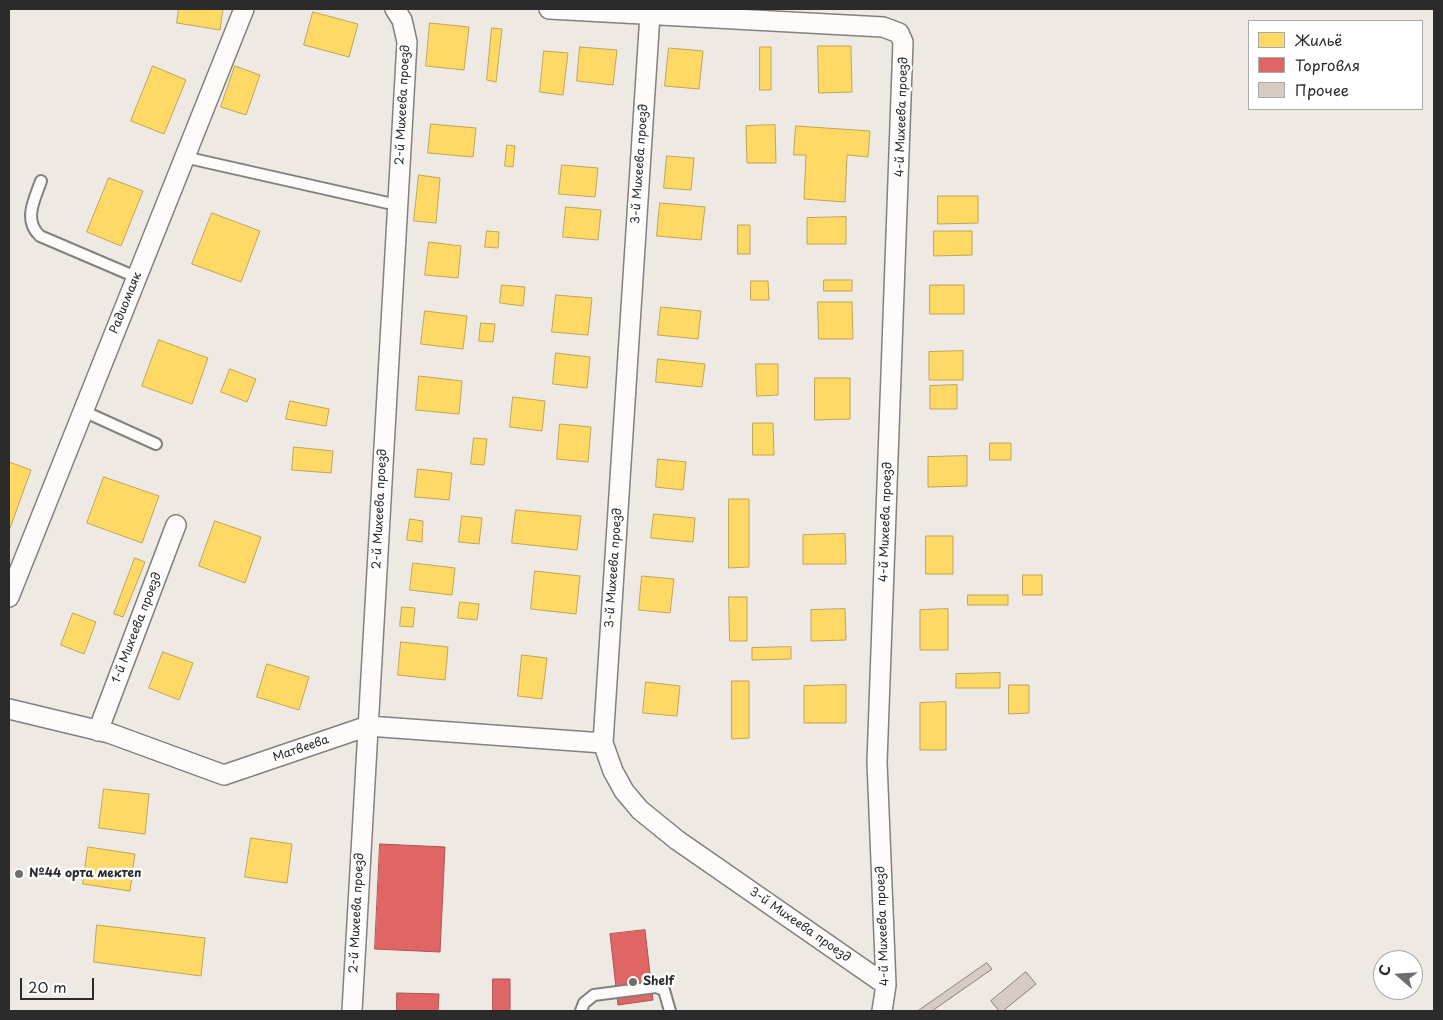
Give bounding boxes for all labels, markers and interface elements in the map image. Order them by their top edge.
legend [1248,20,1423,110]
text: Жильё [1295,28,1342,51]
street label: 2-й Михеева проезд [393,44,413,166]
text: Торговля [1295,53,1360,76]
street label: 4-й Михеева проезд [893,57,911,177]
text: Прочее [1295,78,1349,101]
street label: 3-й Михеева проезд [629,104,651,224]
street label: Радиомаяк [107,270,145,336]
street label: 2-й Михеева проезд [370,448,390,570]
street label: 4-й Михеева проезд [877,462,895,582]
street label: 3-й Михеева проезд [603,508,625,628]
street label: 1-й Михеева проезд [109,570,165,686]
street label: Матвеева [271,733,331,765]
street label: 2-й Михеева проезд [347,852,367,974]
street label: 4-й Михеева проезд [874,866,892,986]
place label: №44 орта мектеп [29,867,141,881]
marker: №44 орта мектеп [13,868,25,880]
street label: 3-й Михеева проезд [747,885,853,965]
north arrow [1373,950,1423,1000]
text: С [1373,962,1396,979]
scale bar [22,968,96,1000]
text: 20 m [28,975,67,998]
place label: Shelf [643,975,674,989]
marker: Shelf [627,976,639,988]

